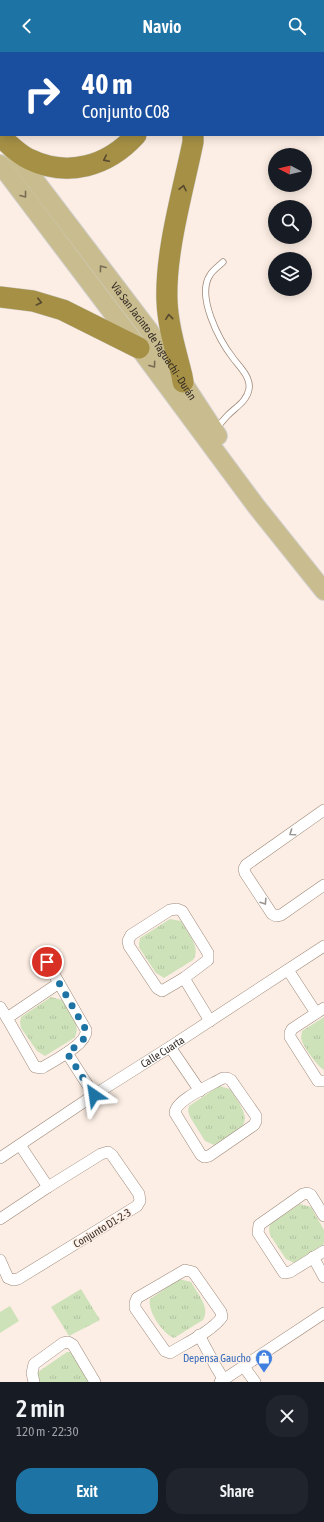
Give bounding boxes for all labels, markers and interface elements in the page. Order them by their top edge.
icon: back [16,15,38,37]
icon: search [286,15,308,37]
text: Navio [142,16,182,37]
icon: right [16,68,68,120]
text: 40 m [82,68,132,100]
text: Conjunto C08 [82,101,170,122]
north arrow [268,148,312,192]
map controls [268,148,312,296]
one-way arrow [103,154,110,162]
one-way arrow [179,185,187,191]
one-way arrow [19,190,26,197]
button: search [268,200,312,244]
button: layers [268,252,312,296]
one-way arrow [99,265,107,272]
street label: Vía San Jacinto de Yaguachi - Durán [109,280,199,402]
one-way arrow [35,297,42,306]
one-way arrow [164,314,173,320]
one-way arrow [148,361,155,368]
one-way arrow [289,828,296,836]
one-way arrow [259,897,266,904]
pin [30,945,64,979]
icon: arrive [36,951,58,973]
street label: Calle Cuarta [138,1033,186,1070]
position arrow [73,1074,115,1116]
street label: Conjunto D1-2-3 [71,1206,133,1250]
shop icon: Depensa Gaucho [254,1348,274,1373]
place label: Depensa Gaucho [183,1352,251,1364]
text: 2 min [16,1395,65,1422]
button: close [266,1395,308,1437]
text: 120 m · 22:30 [16,1424,79,1439]
button: Exit [16,1468,158,1514]
button: Share [166,1468,308,1514]

